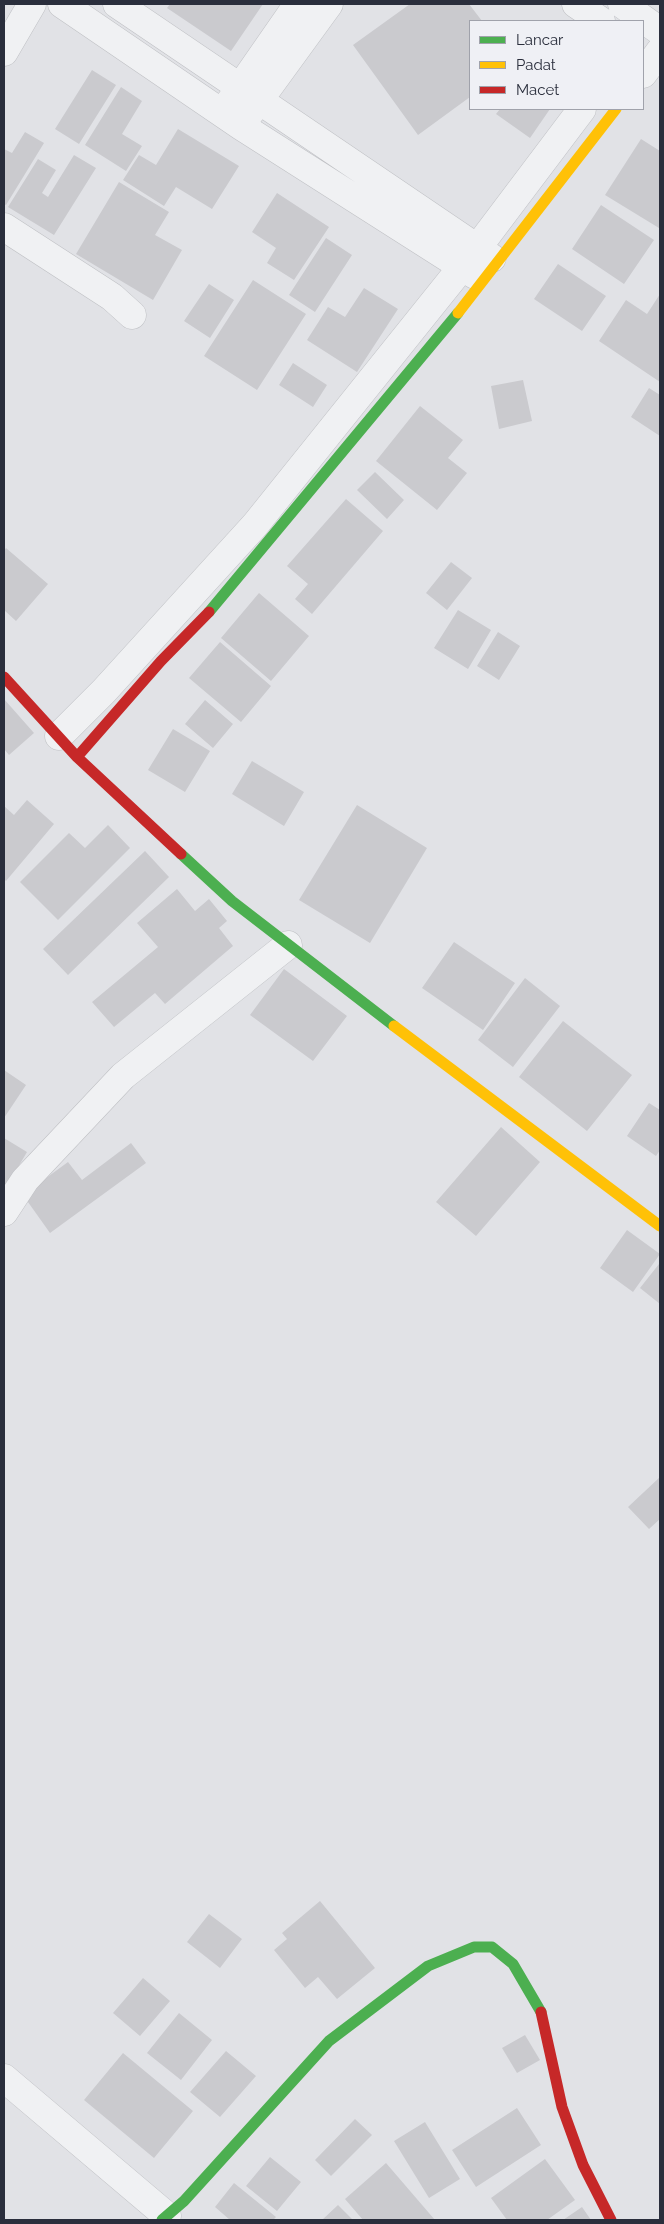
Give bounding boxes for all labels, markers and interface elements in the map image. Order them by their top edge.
legend [469,20,644,110]
text: Lancar [516,31,563,49]
text: Padat [516,56,556,74]
text: Macet [516,81,559,99]

